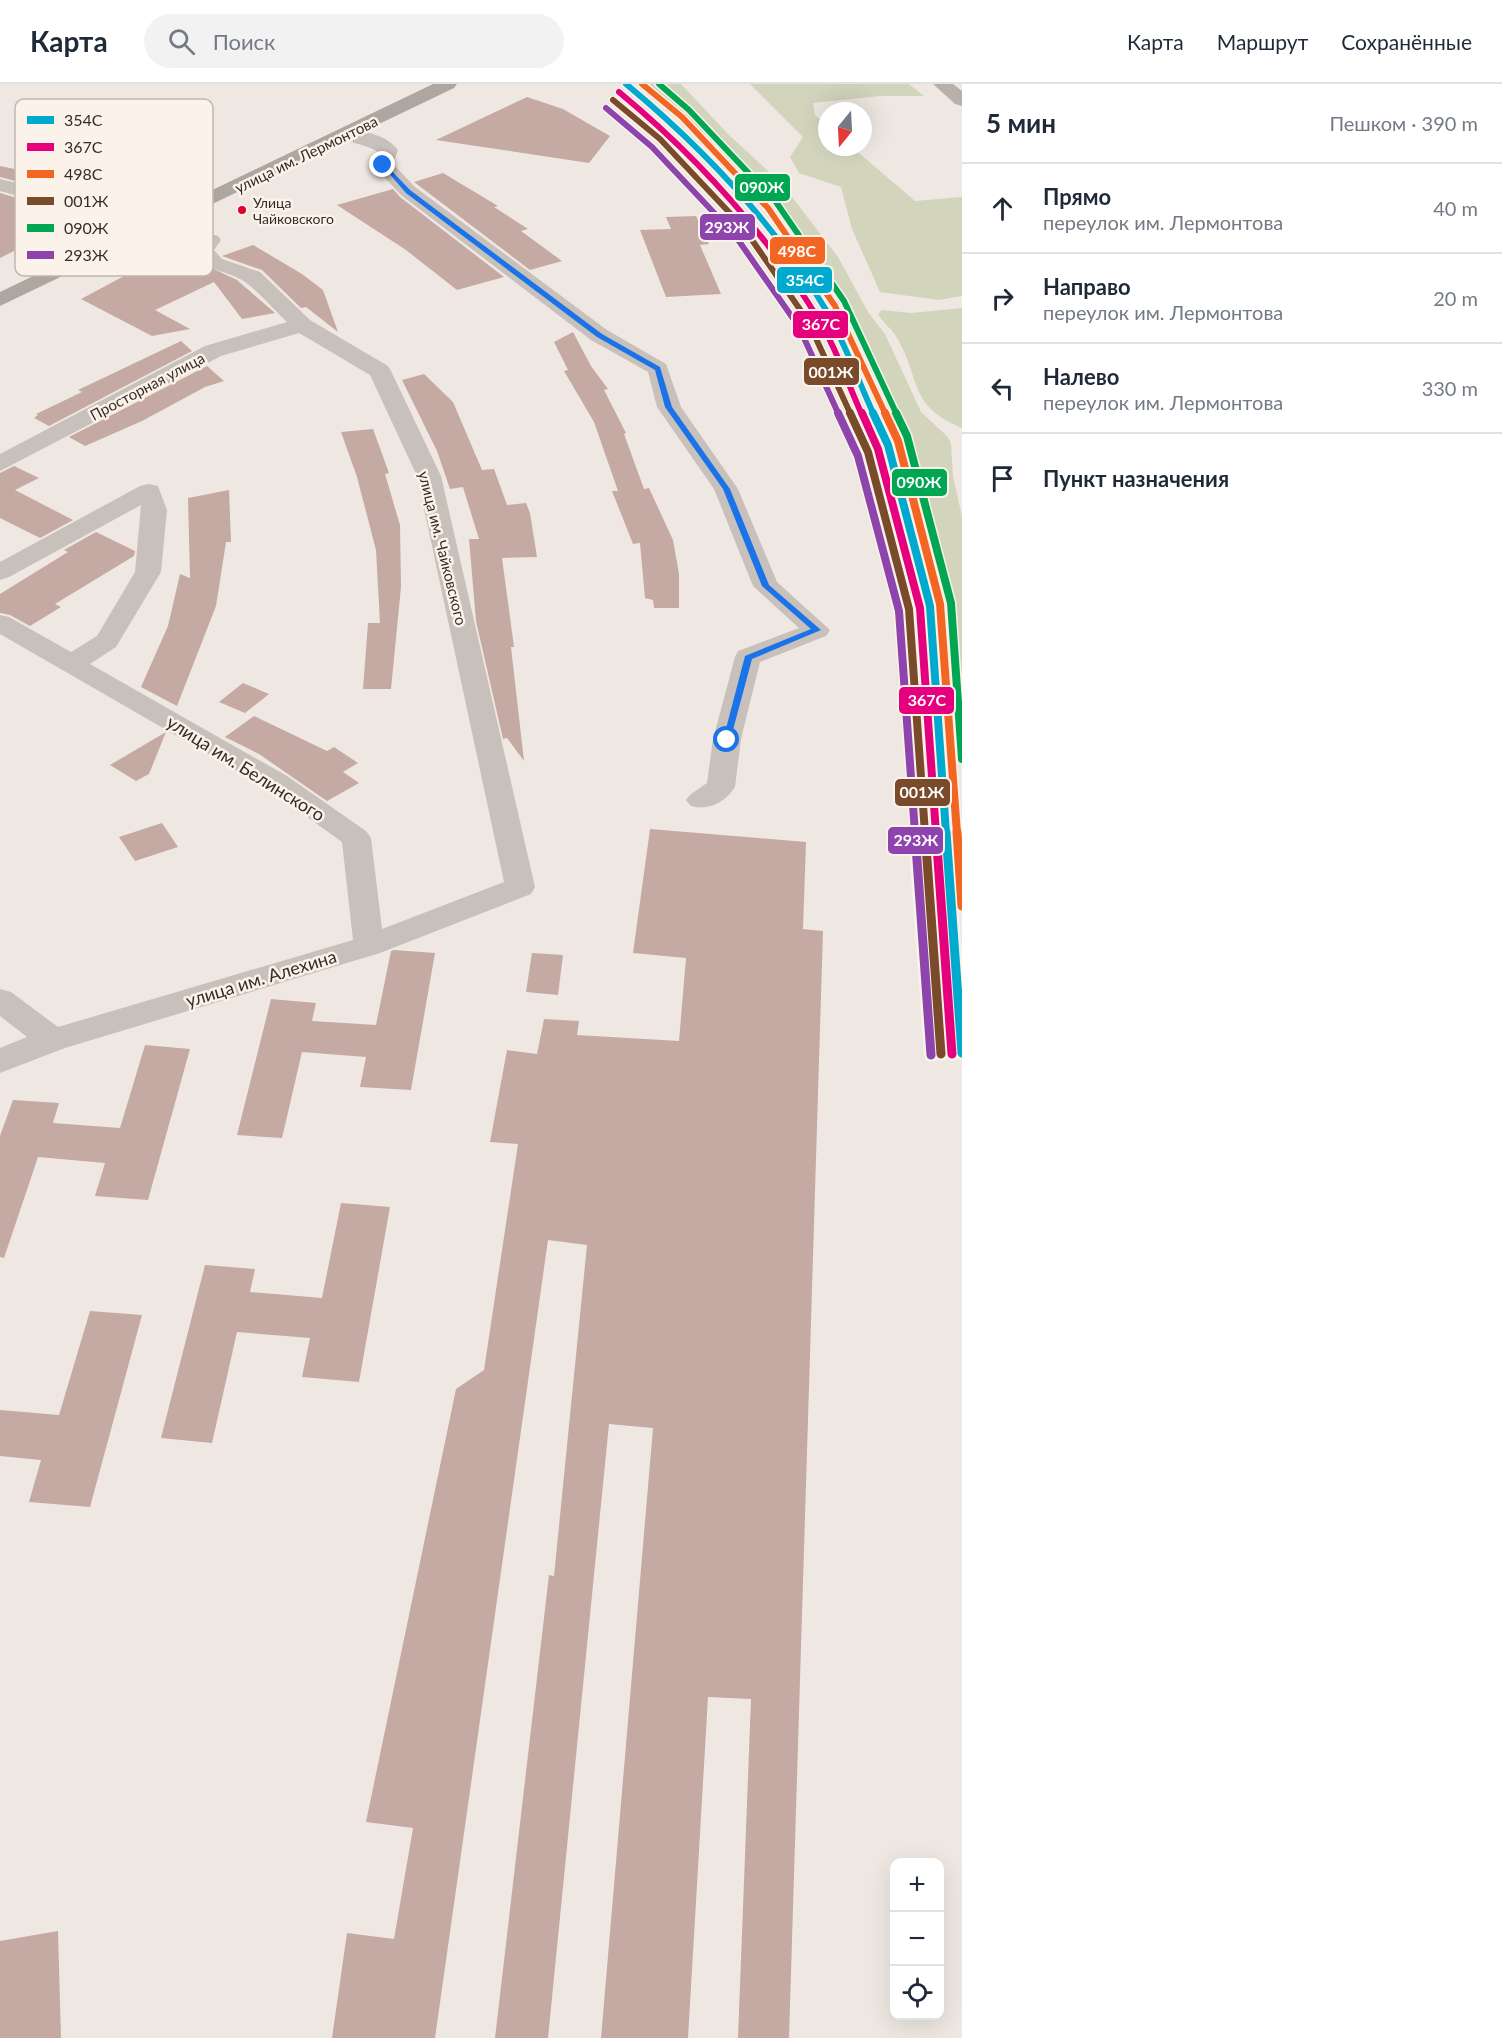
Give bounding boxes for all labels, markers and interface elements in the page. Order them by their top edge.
search box [144,14,564,68]
text: Карта [30,24,108,58]
icon: search [165,25,198,58]
text: Поиск [213,28,276,55]
text: Карта [1127,29,1184,54]
text: Маршрут [1217,29,1308,54]
text: Сохранённые [1341,29,1472,54]
legend [15,99,213,276]
north arrow [818,102,872,156]
text: 5 мин [986,107,1056,139]
text: 354С [64,110,103,129]
text: Пешком · 390 m [1329,111,1478,135]
street label: улица им. Лермонтова [232,112,380,196]
text: 367С [64,137,103,156]
route end [369,151,395,177]
text: 498С [64,164,103,183]
line badge: 090Ж [734,173,791,202]
text: 090Ж [740,177,785,196]
text: Прямо [1043,183,1111,210]
text: 001Ж [64,191,109,210]
icon: ahead [986,192,1019,225]
place label: Улица Чайковского [253,194,334,227]
text: 40 m [1433,196,1478,220]
marker: Улица Чайковского [236,204,248,216]
text: переулок им. Лермонтова [1043,210,1283,234]
line badge: 293Ж [699,213,756,241]
text: 293Ж [705,217,750,236]
text: 090Ж [64,218,109,237]
line badge: 498С [769,236,826,265]
text: 498С [778,241,817,260]
text: 293Ж [64,245,109,264]
line badge: 354С [776,266,833,294]
text: 354С [786,270,825,289]
text: Направо [1043,273,1131,300]
icon: right [986,282,1019,315]
text: 20 m [1433,286,1478,310]
text: переулок им. Лермонтова [1043,300,1283,324]
line badge: 367С [792,310,849,339]
text: 367С [802,314,841,333]
street label: Просторная улица [87,348,207,424]
line badge: 001Ж [803,357,860,386]
text: 001Ж [809,362,854,381]
text: Налево [1043,363,1119,390]
icon: left [986,372,1019,405]
text: 330 m [1422,376,1478,400]
text: переулок им. Лермонтова [1043,390,1283,414]
icon: arrive [986,462,1019,495]
text: Пункт назначения [1043,465,1229,492]
line badge: 090Ж [891,468,948,497]
street label: улица им. Чайковского [415,469,471,627]
text: 090Ж [897,472,942,491]
line badge: 367С [898,686,955,715]
text: 367С [908,690,947,709]
street label: улица им. Белинского [163,710,329,826]
route start [713,726,739,752]
line badge: 001Ж [894,778,951,807]
text: 001Ж [900,782,945,801]
line badge: 293Ж [887,826,944,855]
text: 293Ж [894,830,939,849]
street label: улица им. Алехина [183,945,339,1011]
map controls [890,1858,944,2020]
button: + [890,1858,944,1912]
button: − [890,1912,944,1966]
button: locate [890,1966,944,2020]

